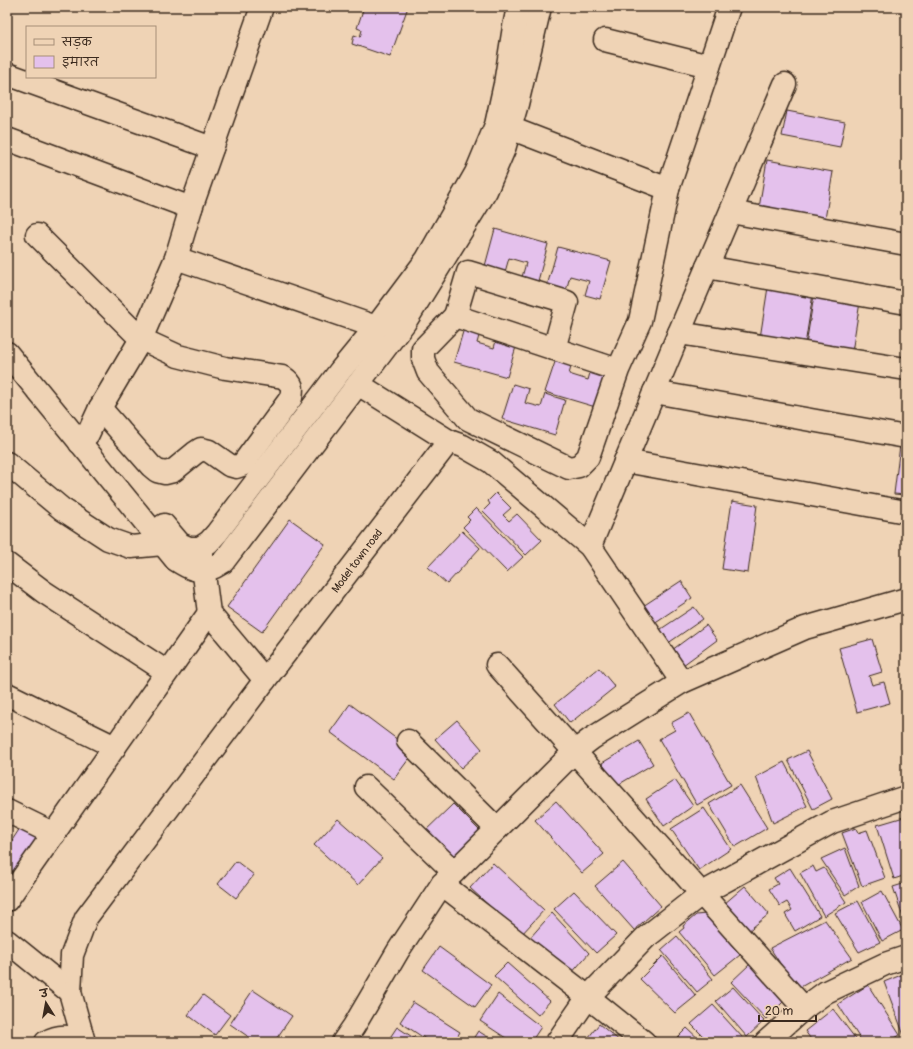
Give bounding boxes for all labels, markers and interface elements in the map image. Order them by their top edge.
legend [26,26,156,78]
text: सड़क [61,35,93,50]
text: इमारत [62,55,100,70]
street label: Model town road [329,527,385,595]
north arrow [26,983,66,1023]
text: उ [38,986,51,1001]
scale bar [759,997,816,1023]
text: 20 m [765,1004,794,1019]

